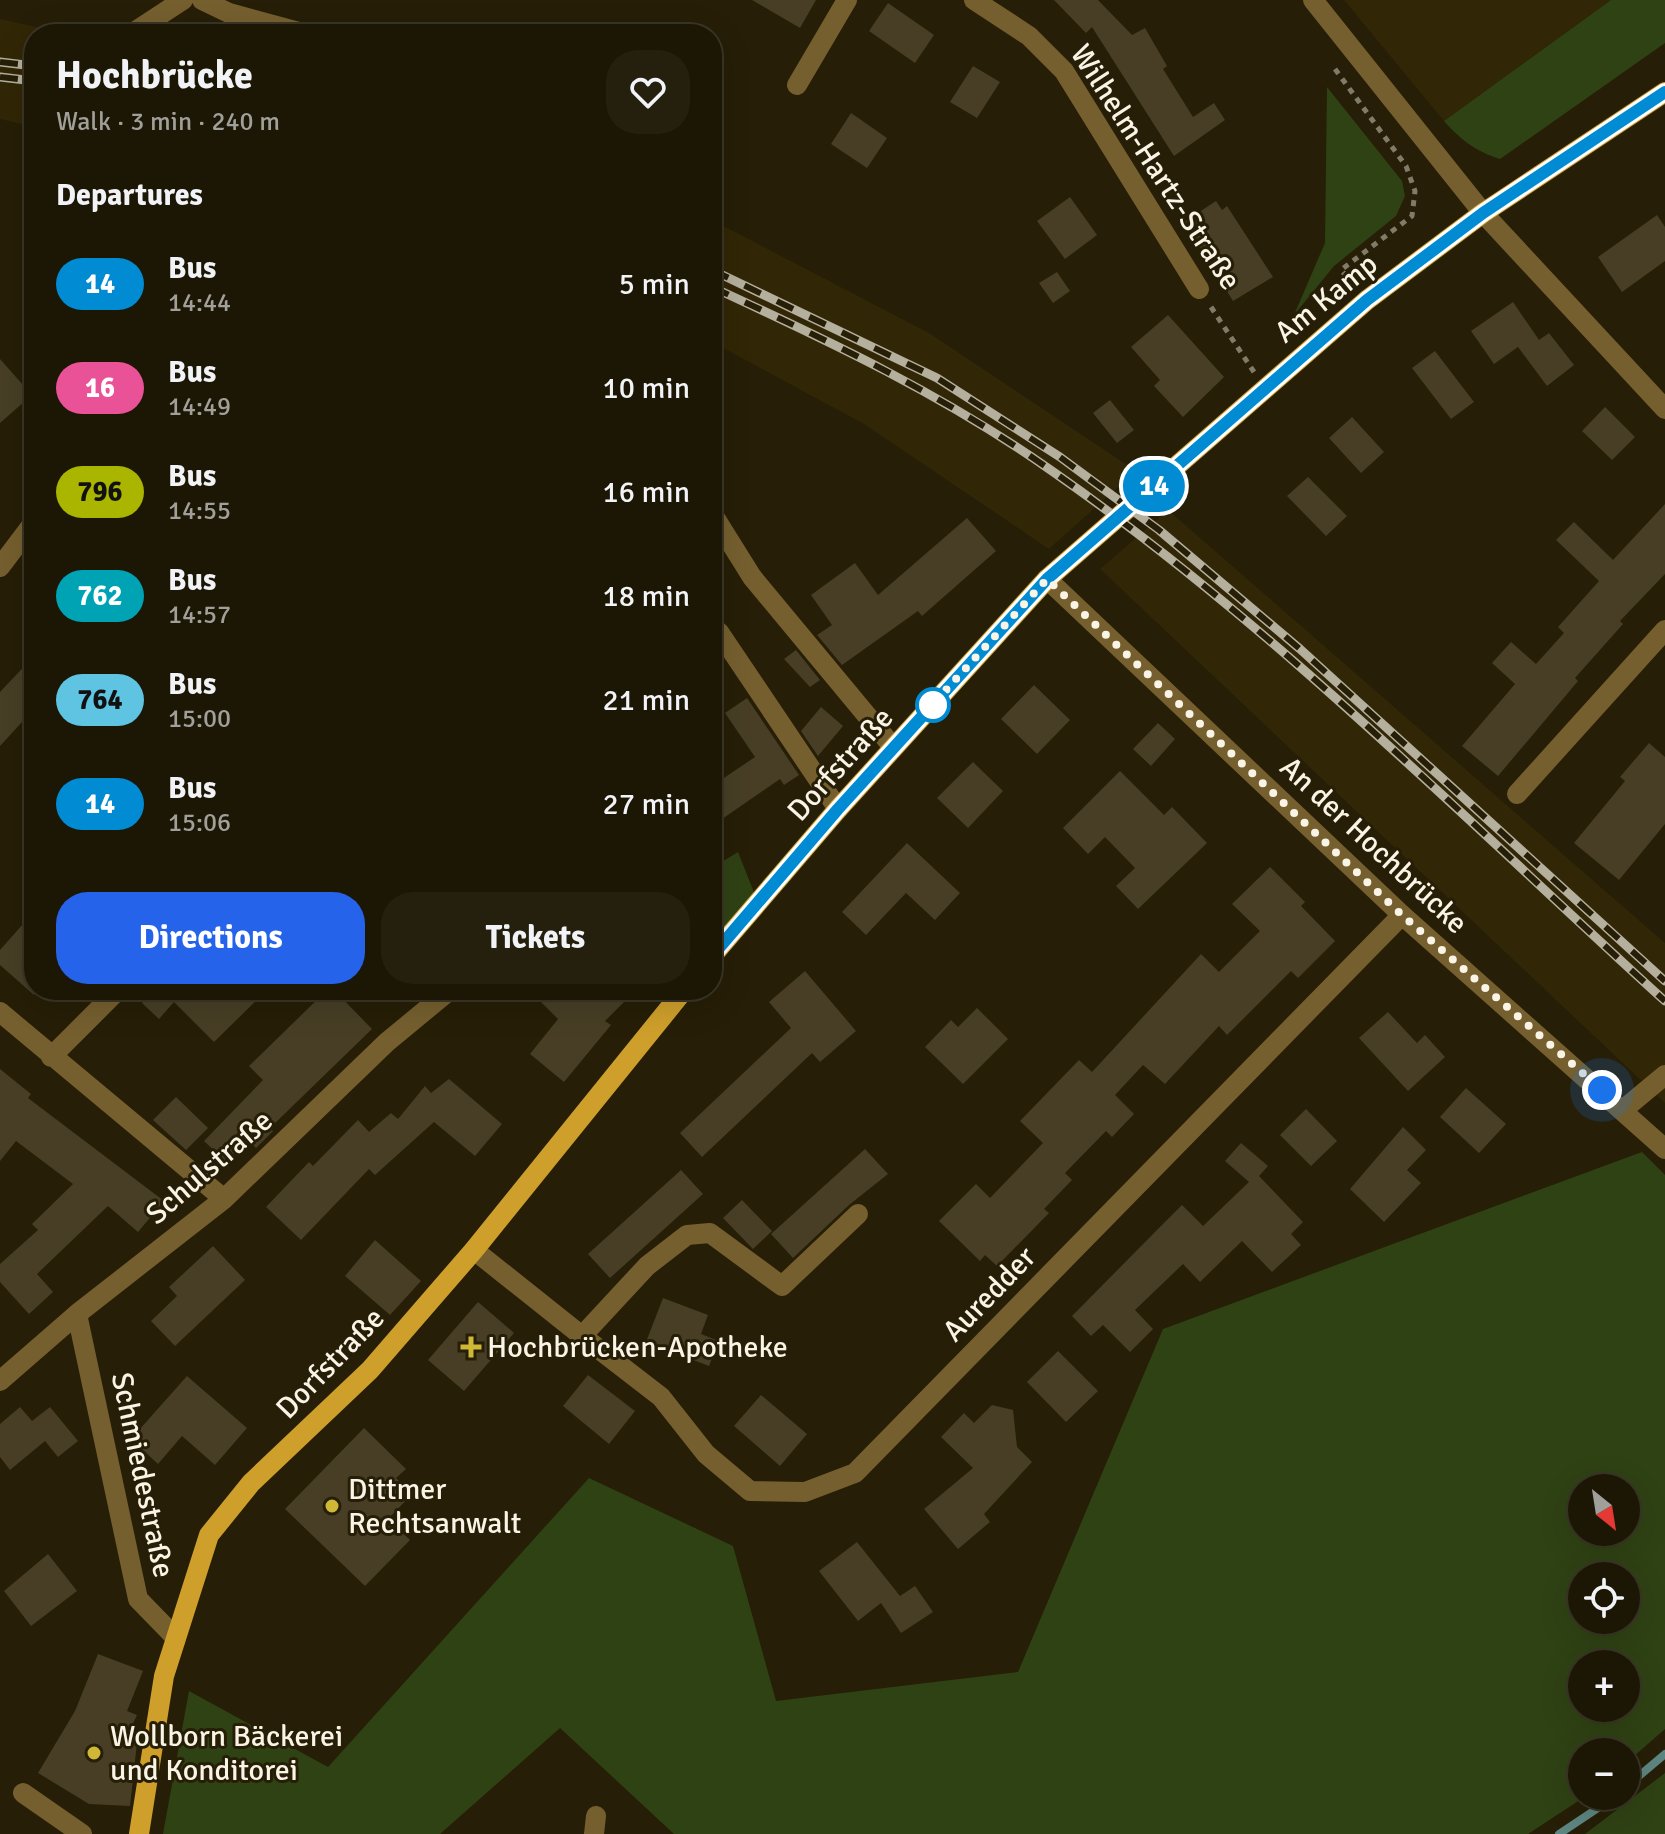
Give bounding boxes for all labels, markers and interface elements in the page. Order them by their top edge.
street label: Wilhelm-Hartz-Straße [1062,37,1249,297]
button: heart [606,50,690,134]
text: Hochbrücke [56,52,253,99]
text: Walk · 3 min · 240 m [56,106,280,138]
text: Departures [56,177,203,214]
street label: Am Kamp [1267,246,1385,351]
text: Bus [168,250,216,287]
text: 5 min [619,266,690,303]
text: 14 [85,267,115,301]
text: 14:44 [168,287,231,319]
text: Bus [168,354,216,391]
text: 10 min [603,370,690,407]
text: 16 [85,371,115,405]
text: 14:49 [168,391,231,423]
text: Bus [168,458,216,495]
line badge: 14 [1118,460,1190,512]
text: 14 [1139,469,1169,503]
text: 16 min [603,474,690,511]
text: 796 [77,475,123,509]
text: 14:55 [168,495,231,527]
text: Bus [168,562,216,599]
text: 18 min [603,578,690,615]
text: 762 [77,579,123,613]
text: 14:57 [168,599,231,631]
text: Bus [168,666,216,703]
text: 21 min [603,682,690,719]
text: 764 [77,683,123,717]
unlabelled marker [916,688,950,722]
street label: Dorfstraße [780,700,901,829]
text: 15:00 [168,703,231,735]
street label: An der Hochbrücke [1272,749,1475,942]
text: Bus [168,770,216,807]
text: 27 min [603,786,690,823]
text: 14 [85,787,115,821]
text: 15:06 [168,807,231,839]
button: Directions [56,892,365,984]
button: Tickets [381,892,690,984]
your location [1582,1070,1622,1110]
street label: Schulstraße [138,1102,280,1232]
street label: Auredder [935,1239,1044,1350]
street label: Dorfstraße [268,1300,392,1427]
place label: Hochbrücken-Apotheke [487,1329,788,1366]
marker: Hochbrücken-Apotheke [462,1338,480,1356]
street label: Schmiedestraße [103,1369,182,1581]
place label: Dittmer Rechtsanwalt [348,1471,521,1542]
north arrow [1568,1474,1640,1546]
map controls [1568,1474,1640,1810]
marker: Dittmer Rechtsanwalt [323,1497,341,1515]
button: locate [1568,1562,1640,1634]
button: + [1568,1650,1640,1722]
place label: Wollborn Bäckerei und Konditorei [110,1718,343,1789]
button: − [1568,1738,1640,1810]
marker: Wollborn Bäckerei und Konditorei [85,1744,103,1762]

